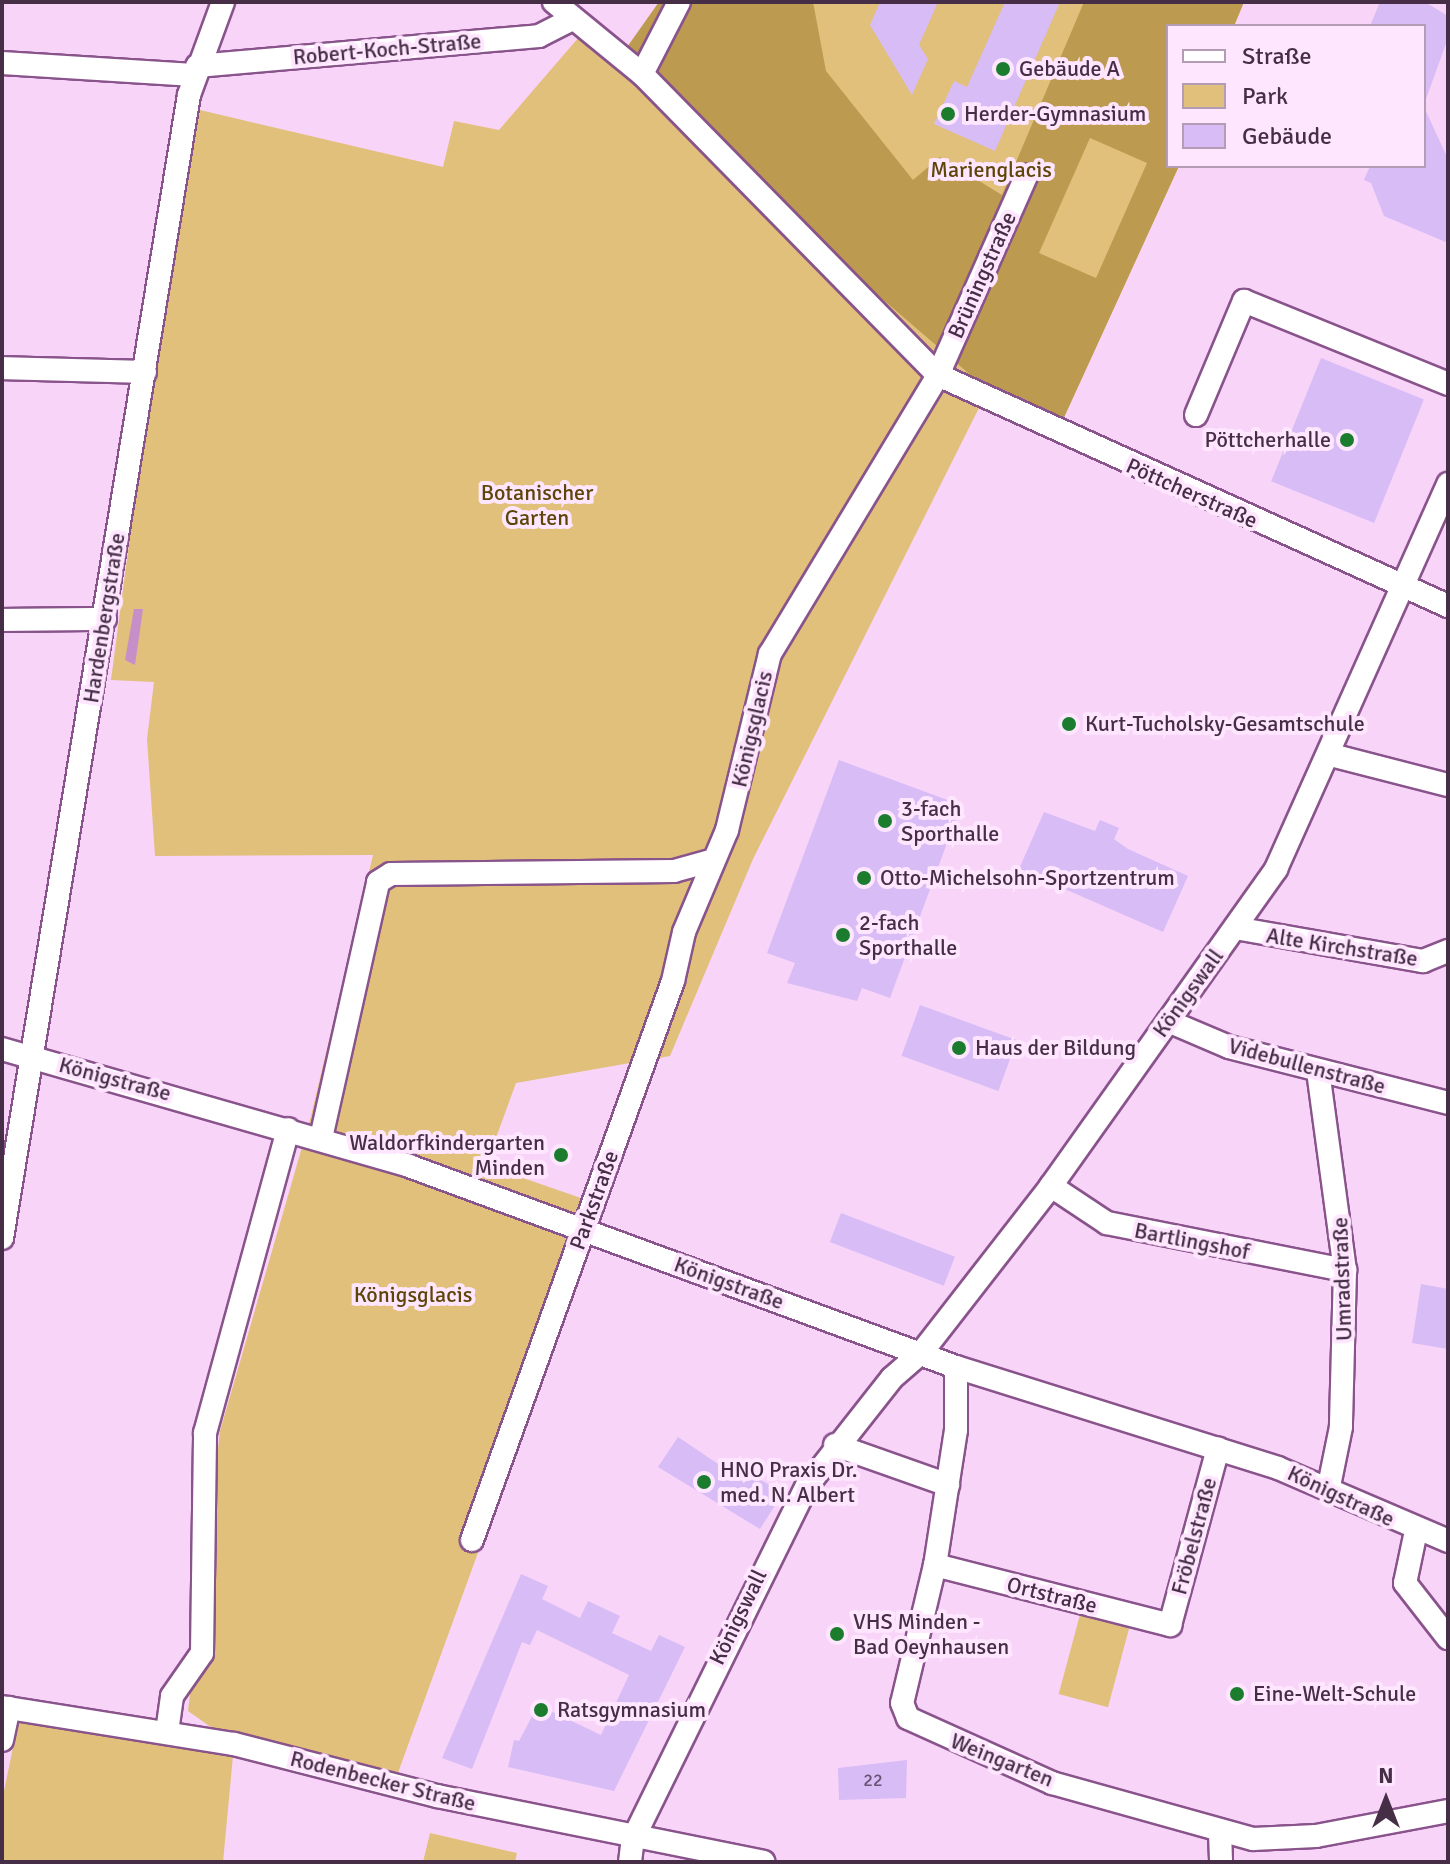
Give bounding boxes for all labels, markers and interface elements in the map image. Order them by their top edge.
legend [1166,24,1426,168]
street label: Robert-Koch-Straße [292,28,482,70]
text: Straße [1242,41,1312,71]
place label: Gebäude A [1019,56,1120,82]
marker: Gebäude A [994,60,1012,78]
text: Park [1242,81,1288,111]
place label: Herder-Gymnasium [964,101,1146,127]
marker: Herder-Gymnasium [939,105,957,123]
text: Gebäude [1242,121,1332,151]
park label: Marienglacis [930,157,1052,183]
street label: Brüningstraße [942,208,1022,342]
place label: Pöttcherhalle [1205,427,1331,453]
marker: Pöttcherhalle [1338,431,1356,449]
street label: Pöttcherstraße [1122,452,1262,534]
park label: Botanischer Garten [481,479,593,530]
street label: Hardenbergstraße [78,531,130,705]
street label: Königsglacis [726,668,778,790]
place label: Kurt-Tucholsky-Gesamtschule [1085,711,1365,737]
marker: Kurt-Tucholsky-Gesamtschule [1060,715,1078,733]
place label: 3-fach Sporthalle [901,795,999,846]
marker: 3-fach Sporthalle [876,812,894,830]
place label: Otto-Michelsohn-Sportzentrum [880,865,1175,891]
marker: Otto-Michelsohn-Sportzentrum [855,869,873,887]
place label: 2-fach Sporthalle [859,909,957,960]
street label: Alte Kirchstraße [1264,922,1420,972]
marker: 2-fach Sporthalle [834,926,852,944]
street label: Königswall [1147,944,1229,1042]
street label: Videbullenstraße [1226,1032,1388,1100]
place label: Haus der Bildung [975,1035,1136,1061]
marker: Haus der Bildung [950,1039,968,1057]
street label: Königstraße [56,1051,174,1107]
place label: Waldorfkindergarten Minden [349,1129,545,1180]
marker: Waldorfkindergarten Minden [552,1146,570,1164]
street label: Parkstraße [564,1147,624,1253]
street label: Bartlingshof [1132,1217,1252,1265]
street label: Umradstraße [1327,1217,1357,1341]
street label: Königstraße [670,1251,788,1315]
park label: Königsglacis [354,1282,472,1308]
place label: HNO Praxis Dr. med. N. Albert [720,1456,858,1508]
street label: Königstraße [1283,1460,1399,1532]
marker: HNO Praxis Dr. med. N. Albert [695,1473,713,1491]
street label: Fröbelstraße [1166,1474,1222,1598]
street label: Königswall [704,1565,772,1669]
street label: Ortstraße [1004,1571,1100,1619]
place label: VHS Minden - Bad Oeynhausen [853,1608,1009,1660]
marker: VHS Minden - Bad Oeynhausen [828,1625,846,1643]
place label: Eine-Welt-Schule [1253,1681,1416,1707]
marker: Eine-Welt-Schule [1228,1685,1246,1703]
place label: Ratsgymnasium [557,1697,706,1723]
marker: Ratsgymnasium [532,1701,550,1719]
street label: Weingarten [947,1727,1057,1793]
street label: Rodenbecker Straße [287,1745,479,1817]
north arrow [1346,1760,1426,1840]
text: N [1378,1762,1394,1789]
house number: 22 [863,1769,883,1791]

